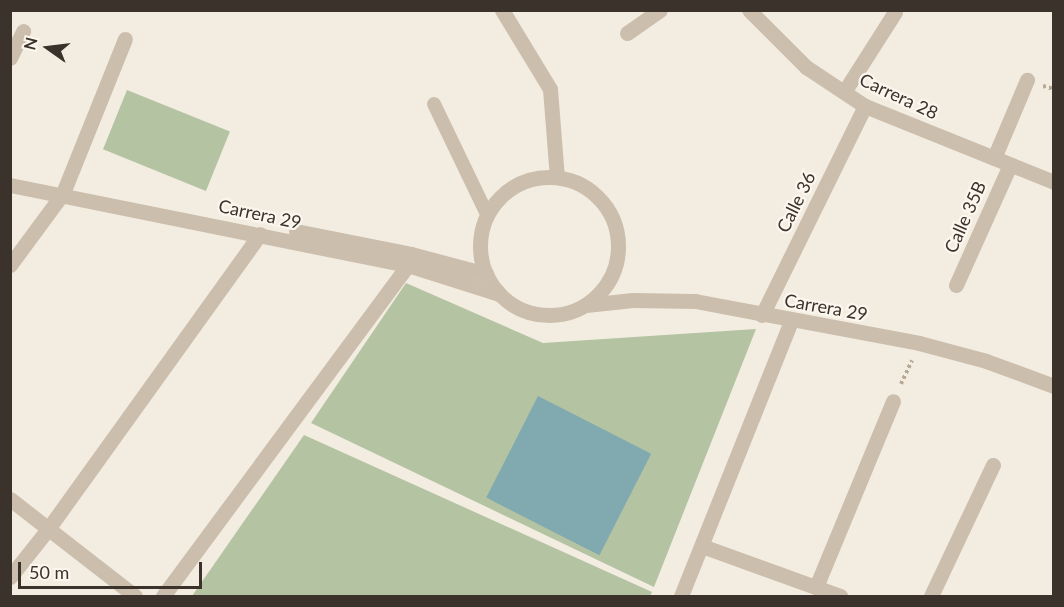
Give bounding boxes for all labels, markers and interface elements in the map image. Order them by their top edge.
north arrow [18,18,78,78]
text: N [19,35,41,52]
street label: Carrera 28 [856,68,942,124]
street label: Calle 36 [772,168,820,236]
street label: Calle 35B [940,178,990,256]
street label: Carrera 29 [217,195,303,233]
street label: Carrera 29 [783,289,869,325]
scale bar [21,550,206,588]
text: 50 m [29,561,69,583]

